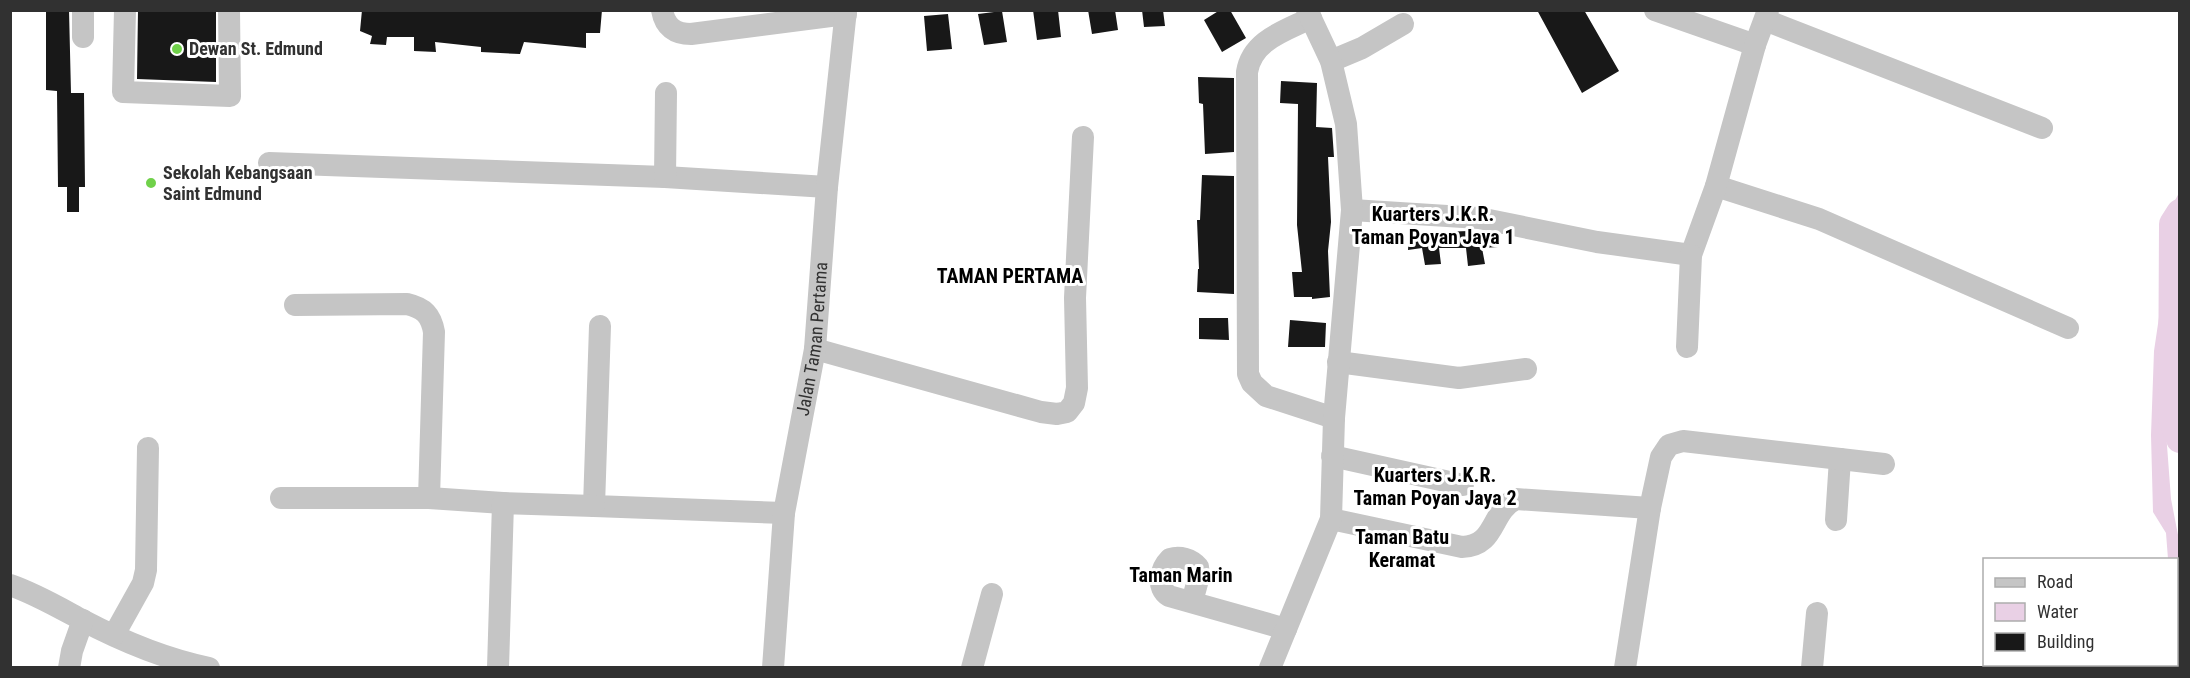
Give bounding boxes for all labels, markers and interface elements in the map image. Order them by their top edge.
place label: Dewan St. Edmund [189,38,323,59]
marker: Dewan St. Edmund [170,42,184,56]
place label: Sekolah Kebangsaan Saint Edmund [163,162,313,204]
marker: Sekolah Kebangsaan Saint Edmund [144,176,158,190]
district label: Kuarters J.K.R. Taman Poyan Jaya 1 [1351,202,1515,249]
street label: Jalan Taman Pertama [792,261,831,417]
district label: TAMAN PERTAMA [937,264,1083,288]
district label: Kuarters J.K.R. Taman Poyan Jaya 2 [1353,463,1517,510]
district label: Taman Batu Keramat [1355,525,1449,572]
legend [1983,558,2178,666]
district label: Taman Marin [1129,563,1233,587]
text: Road [2037,571,2073,592]
text: Water [2037,601,2079,622]
text: Building [2037,631,2094,652]

